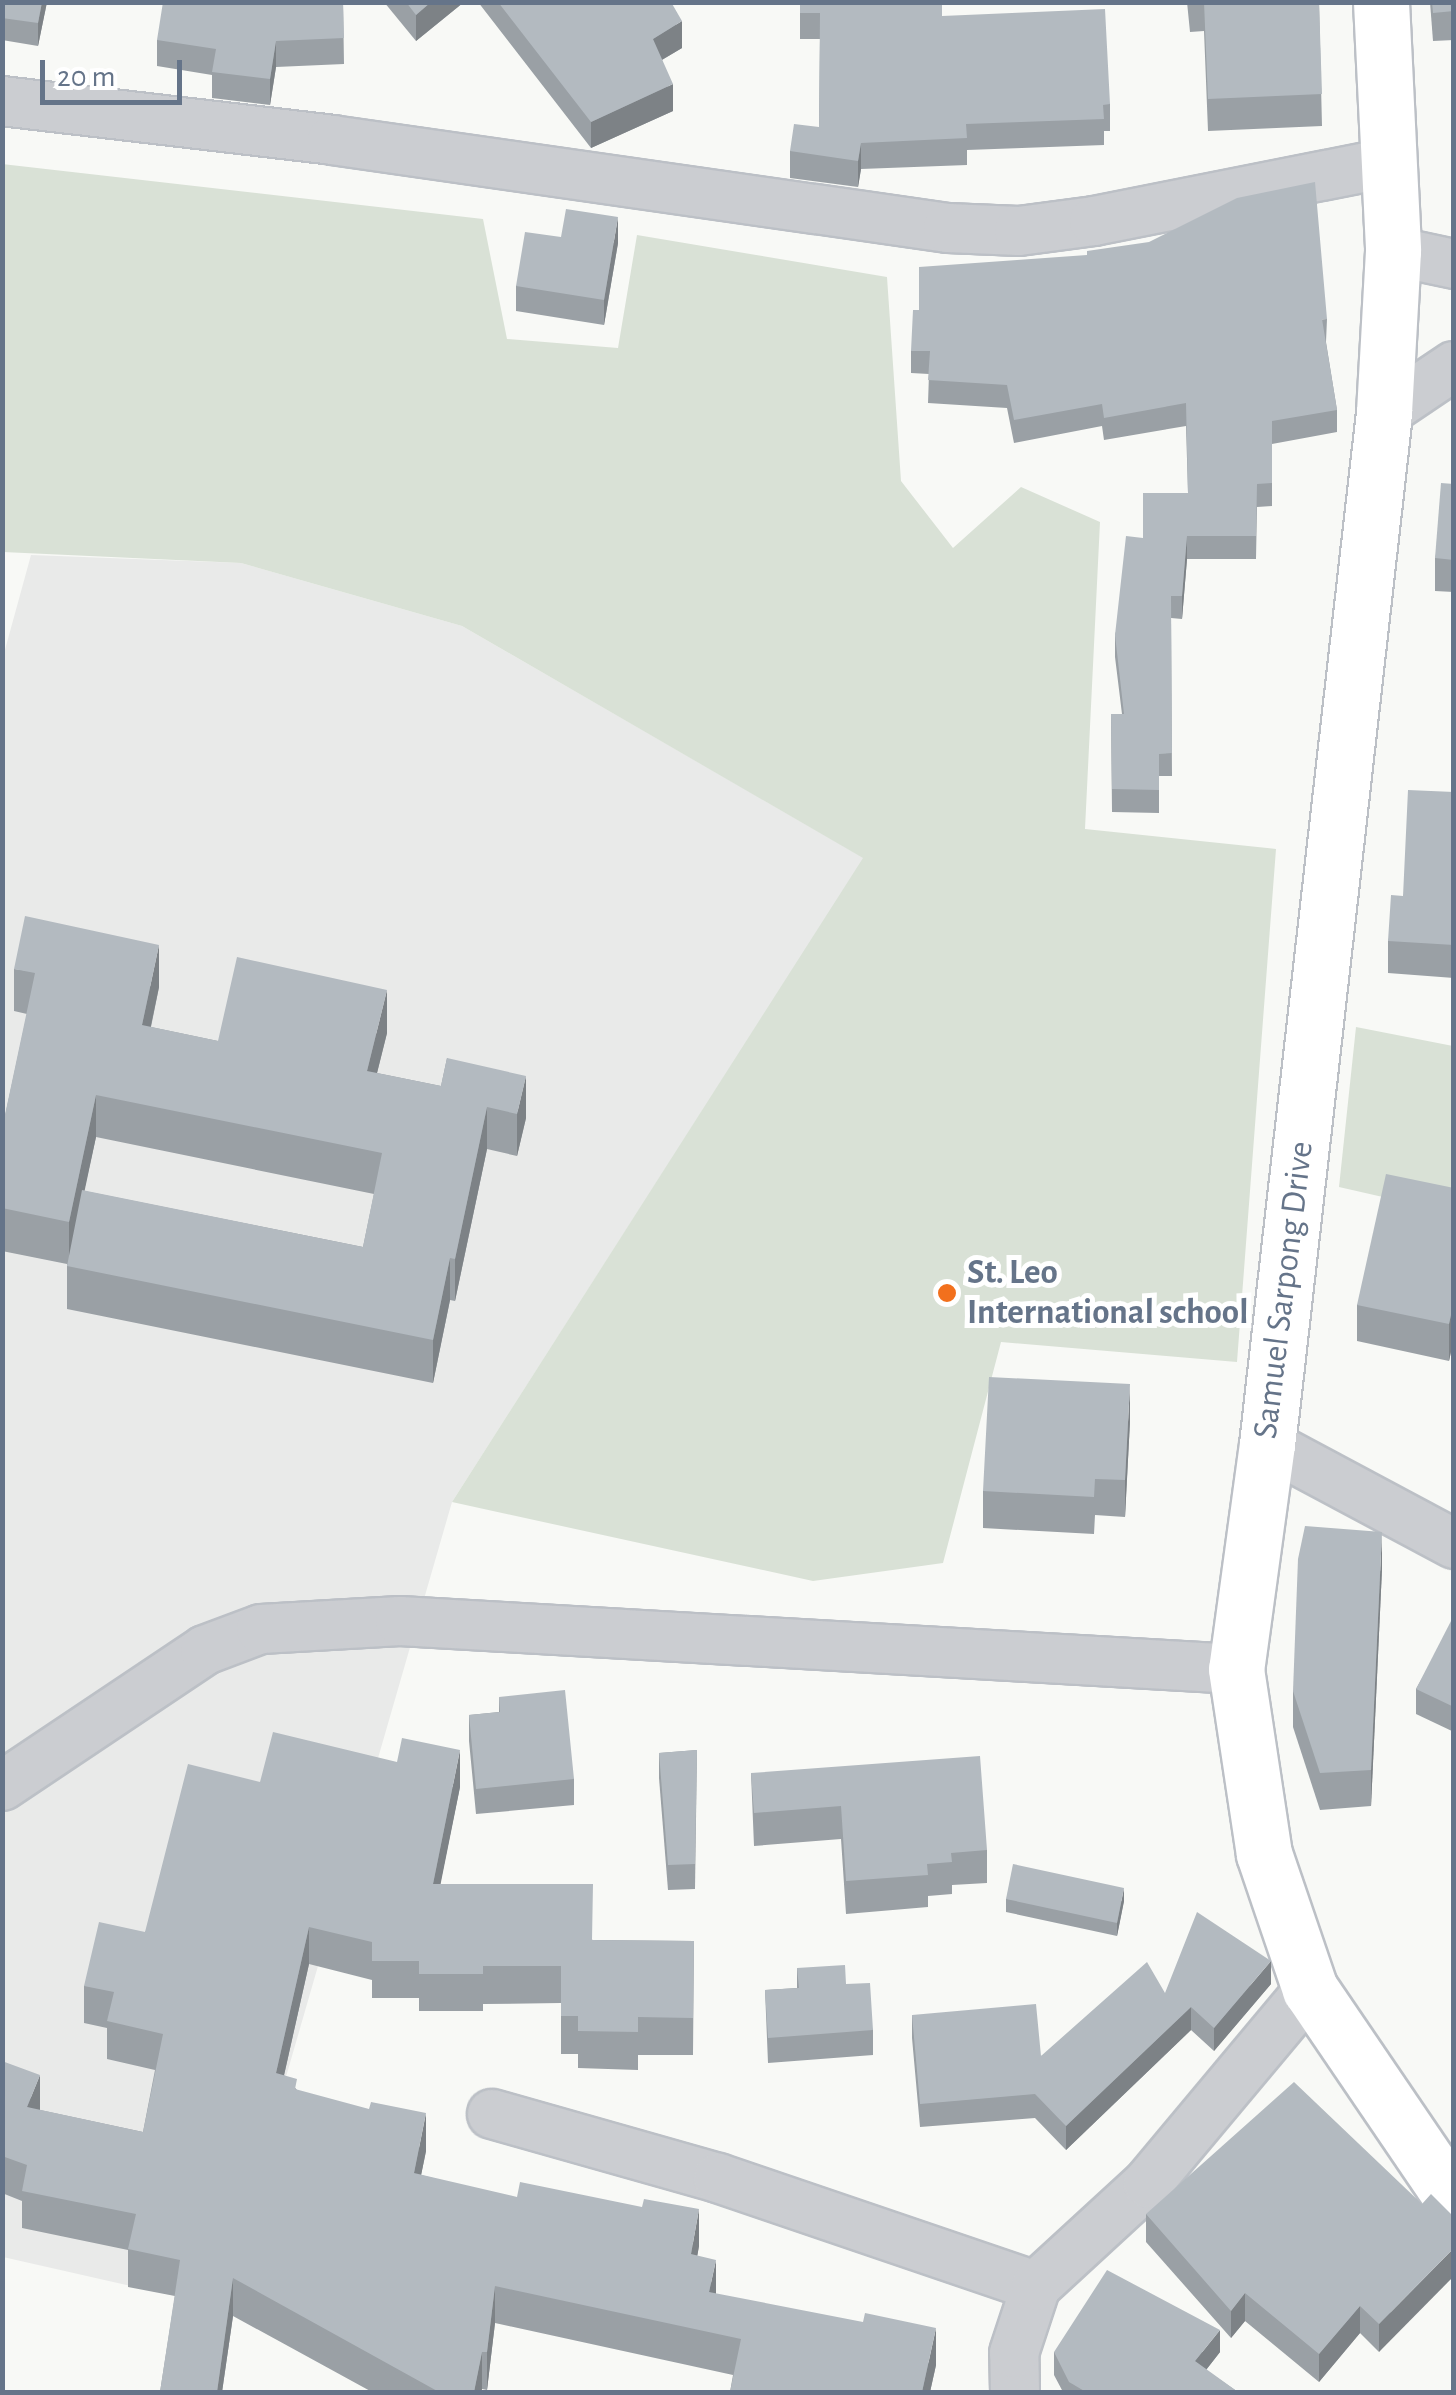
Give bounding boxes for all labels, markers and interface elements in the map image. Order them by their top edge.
scale bar [45,40,188,102]
text: 20 m [57,62,115,92]
street label: Samuel Sarpong Drive [1245,1139,1323,1441]
place label: St. Leo International school [967,1252,1248,1334]
marker: St. Leo International school [936,1282,958,1304]

